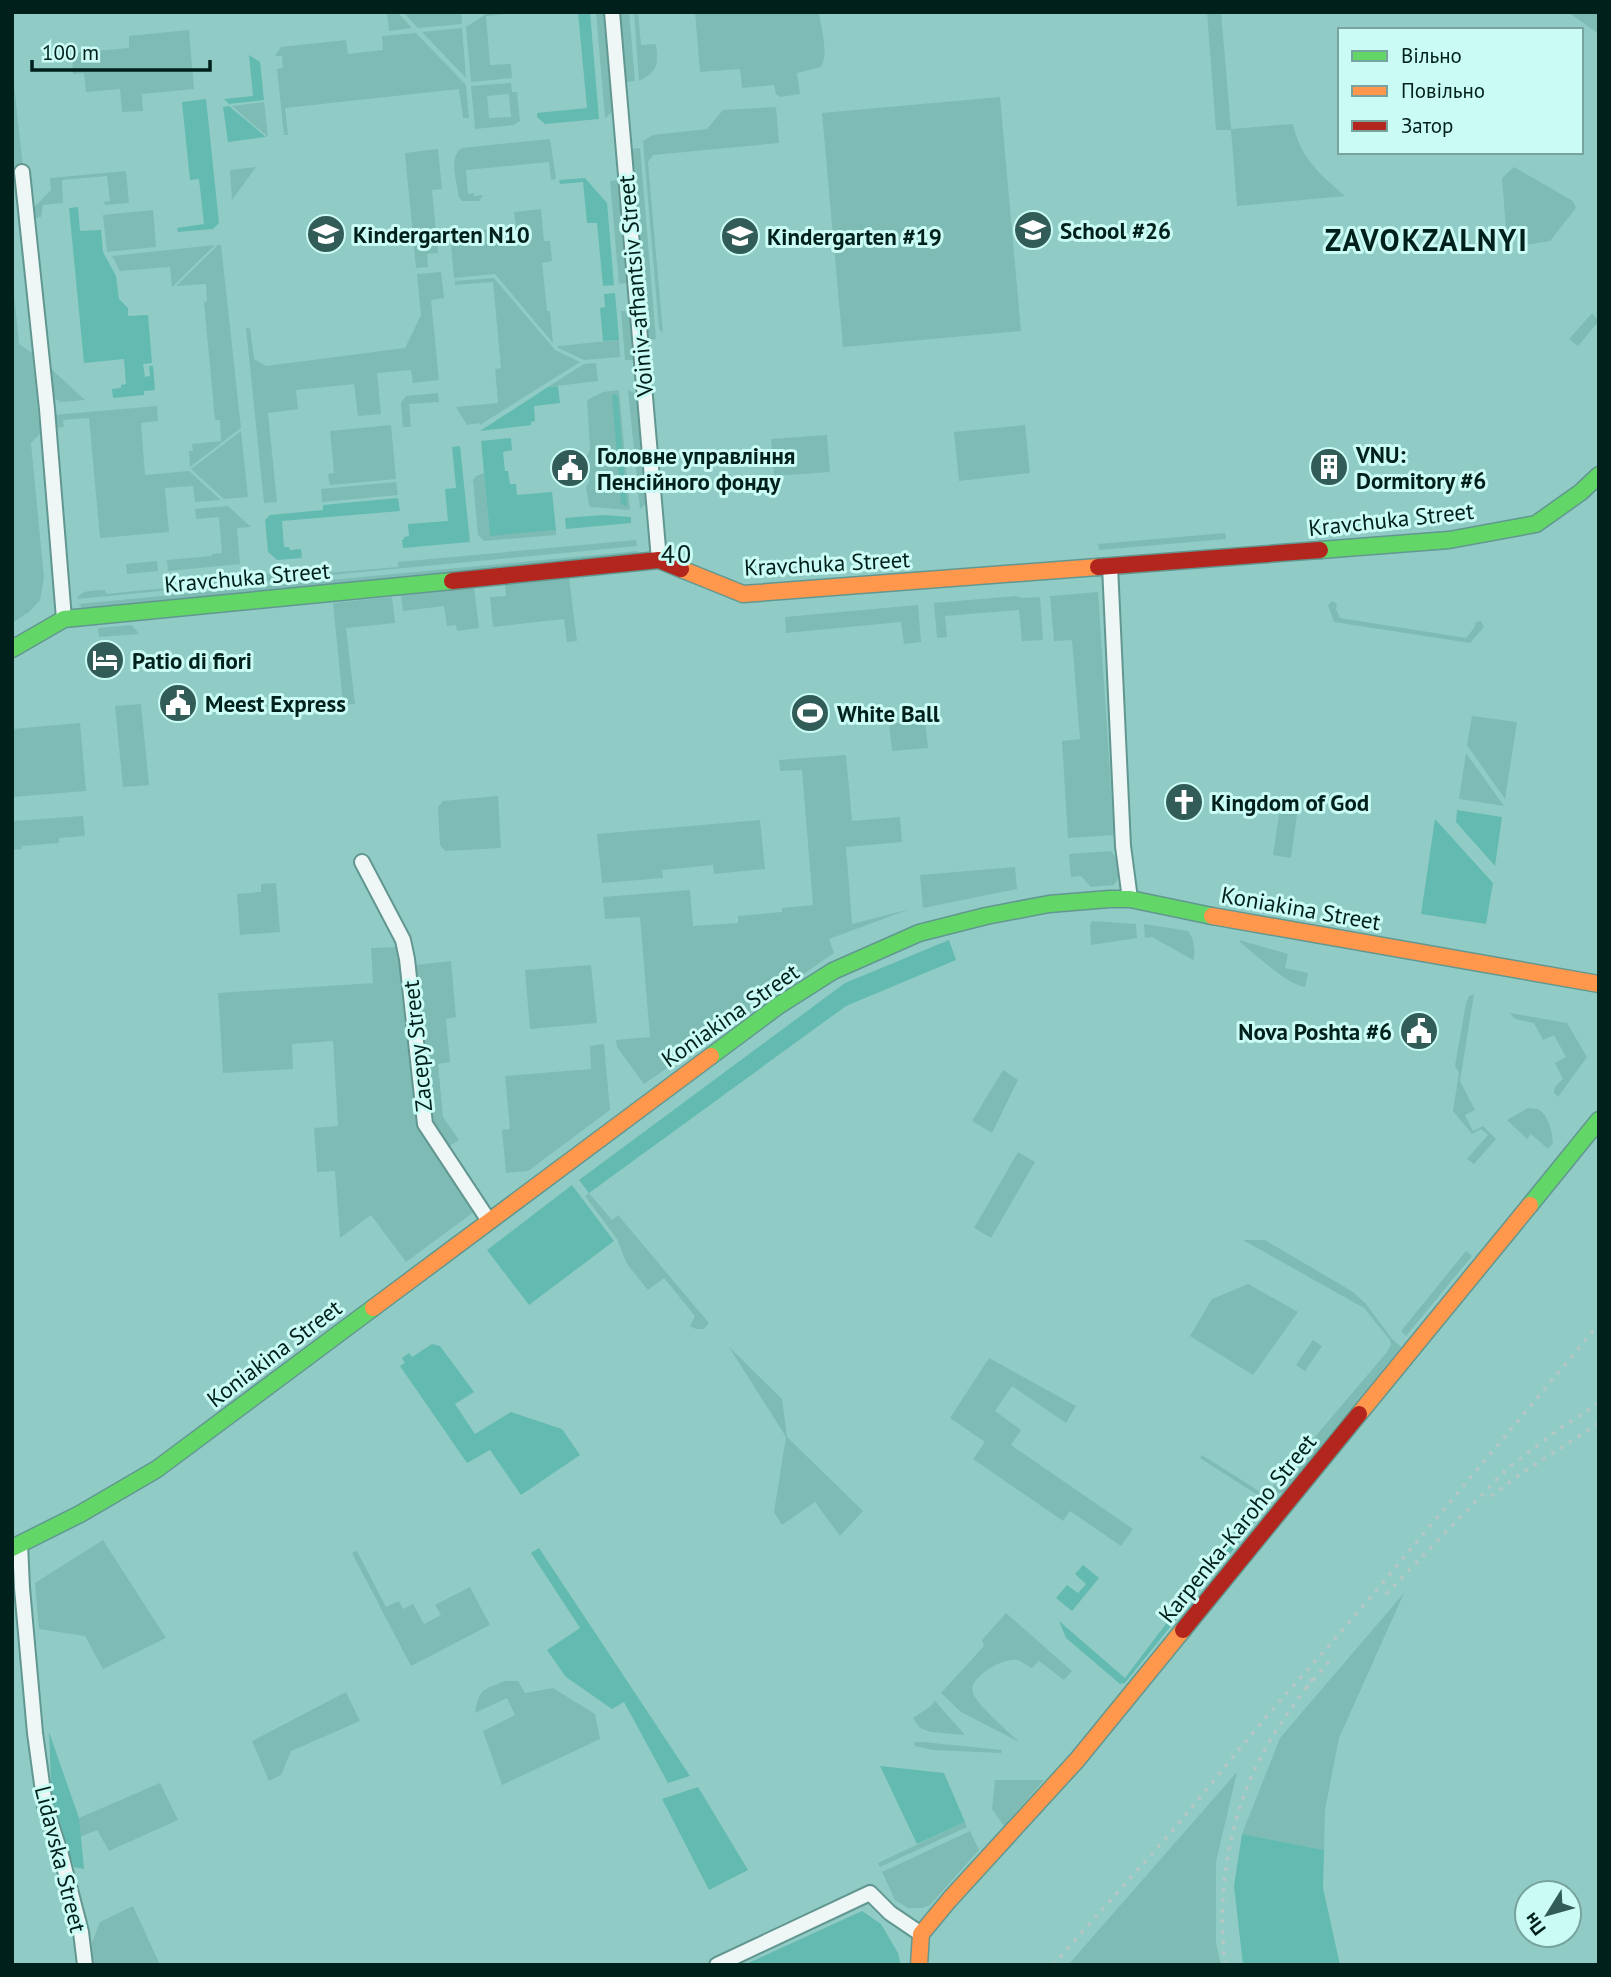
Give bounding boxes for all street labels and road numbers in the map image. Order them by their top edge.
street label: Voiniv-afhantsiv Street [611,174,659,399]
street label: Kravchuka Street [1307,496,1475,542]
street label: Kravchuka Street [743,544,911,582]
street label: Kravchuka Street [163,555,331,599]
street label: Koniakina Street [1219,880,1383,936]
street label: Koniakina Street [656,957,805,1073]
street label: Zacepy Street [396,979,438,1113]
street label: Koniakina Street [201,1293,347,1413]
street label: Karpenka-Karoho Street [1152,1427,1322,1628]
street label: Lidavska Street [29,1783,93,1935]

